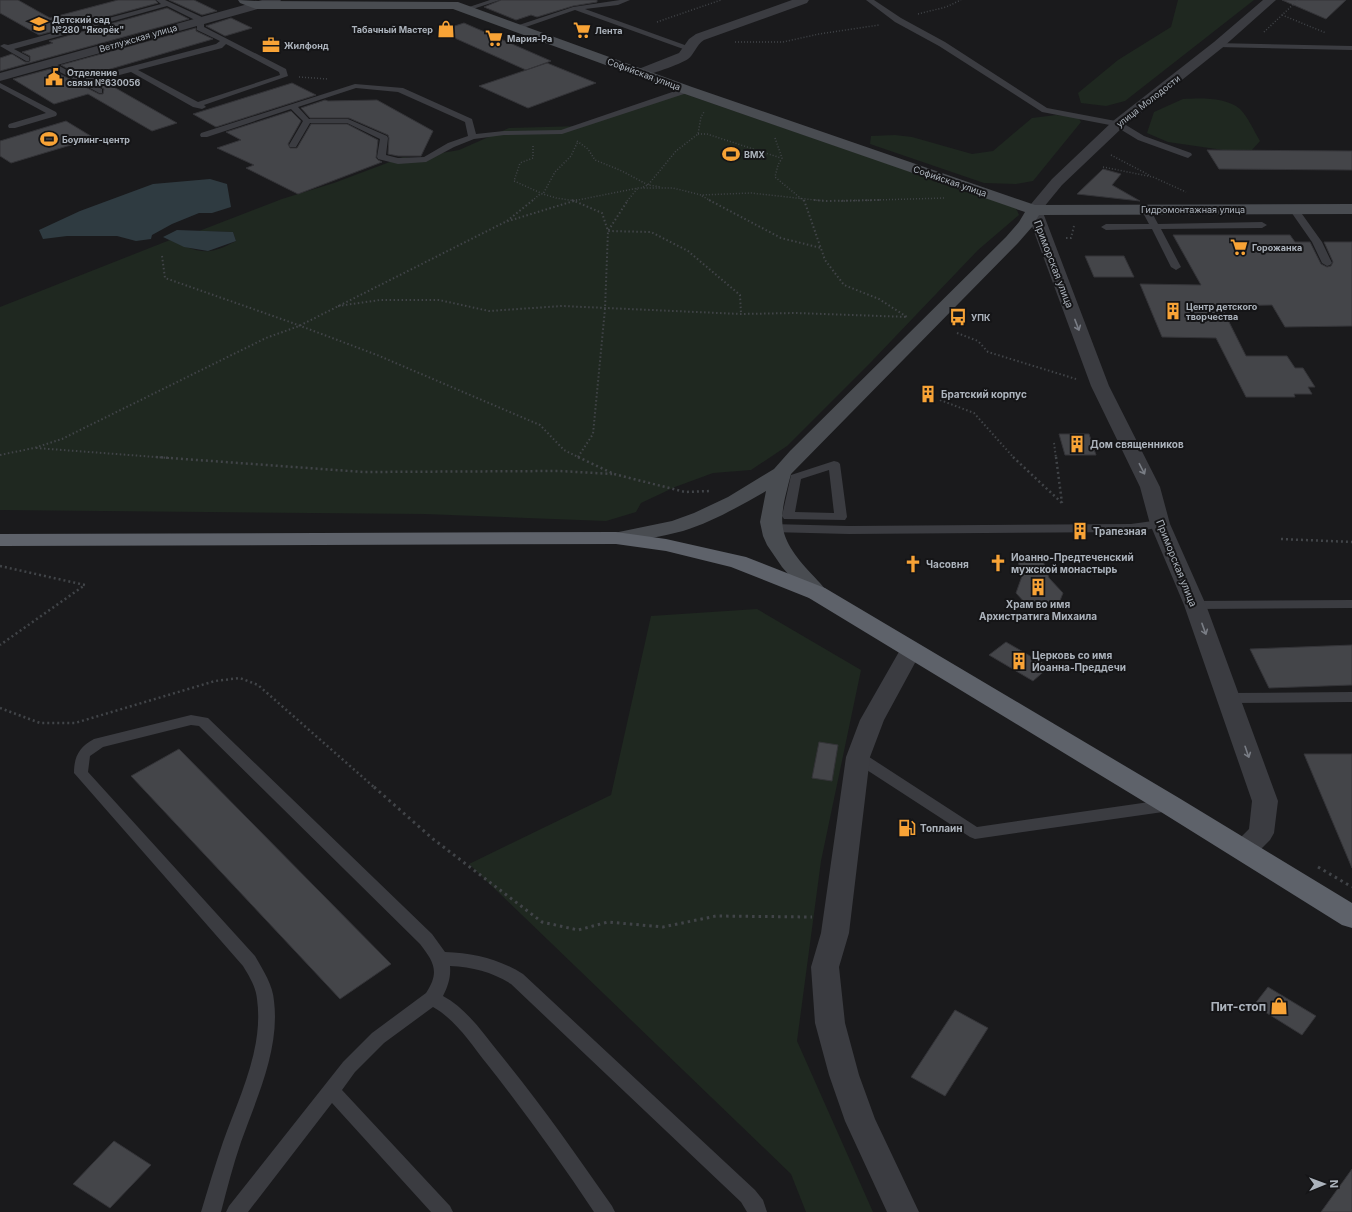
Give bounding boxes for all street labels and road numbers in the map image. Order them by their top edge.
street label: Ветлужская улица [98,22,178,54]
street label: Софийская улица [606,56,682,92]
street label: улица Молодости [1114,73,1182,129]
street label: Софийская улица [912,163,988,199]
street label: Гидромонтажная улица [1141,204,1245,215]
street label: Приморская улица [1032,219,1076,309]
street label: Приморская улица [1154,518,1200,608]

